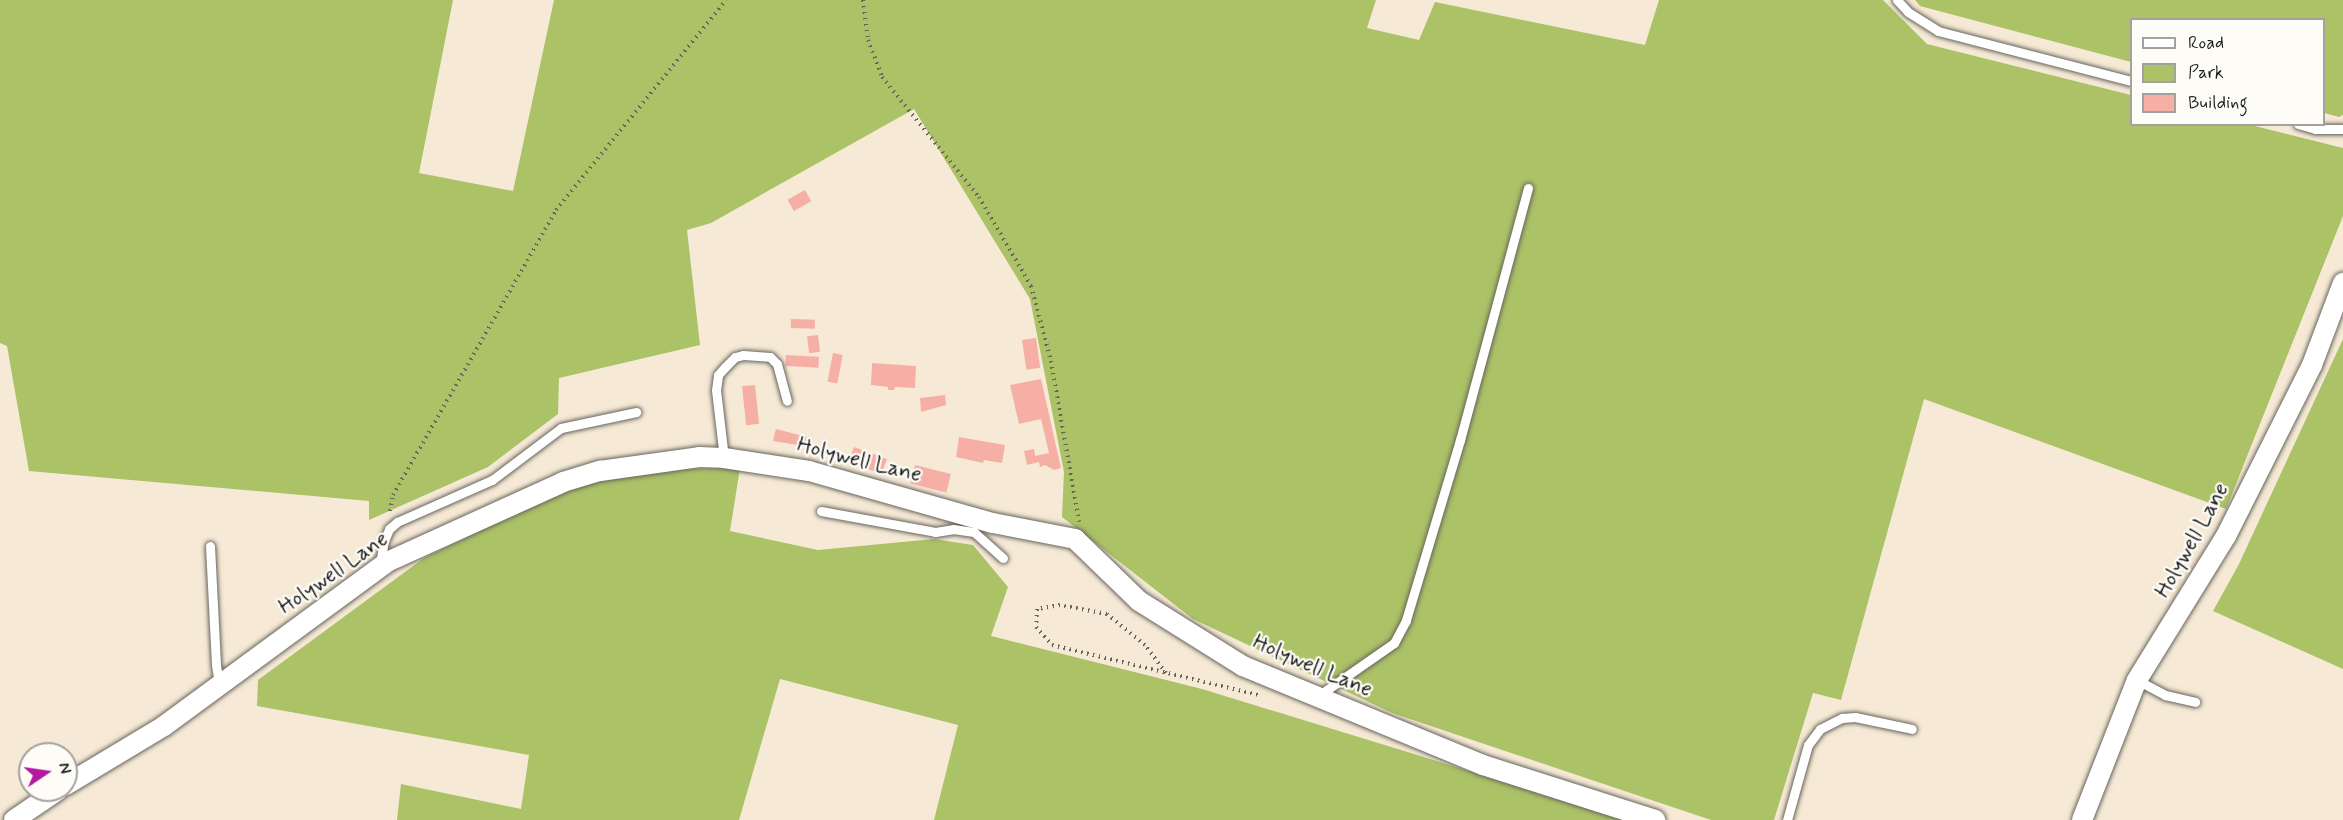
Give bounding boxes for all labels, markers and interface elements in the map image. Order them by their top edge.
legend [2130,18,2325,126]
text: Road [2188,31,2224,55]
text: Park [2188,61,2224,85]
text: Building [2188,91,2248,115]
street label: Holywell Lane [794,433,924,489]
street label: Holywell Lane [2151,479,2235,603]
street label: Holywell Lane [274,527,394,621]
street label: Holywell Lane [1248,630,1376,704]
north arrow [18,742,78,802]
text: N [53,761,76,776]

